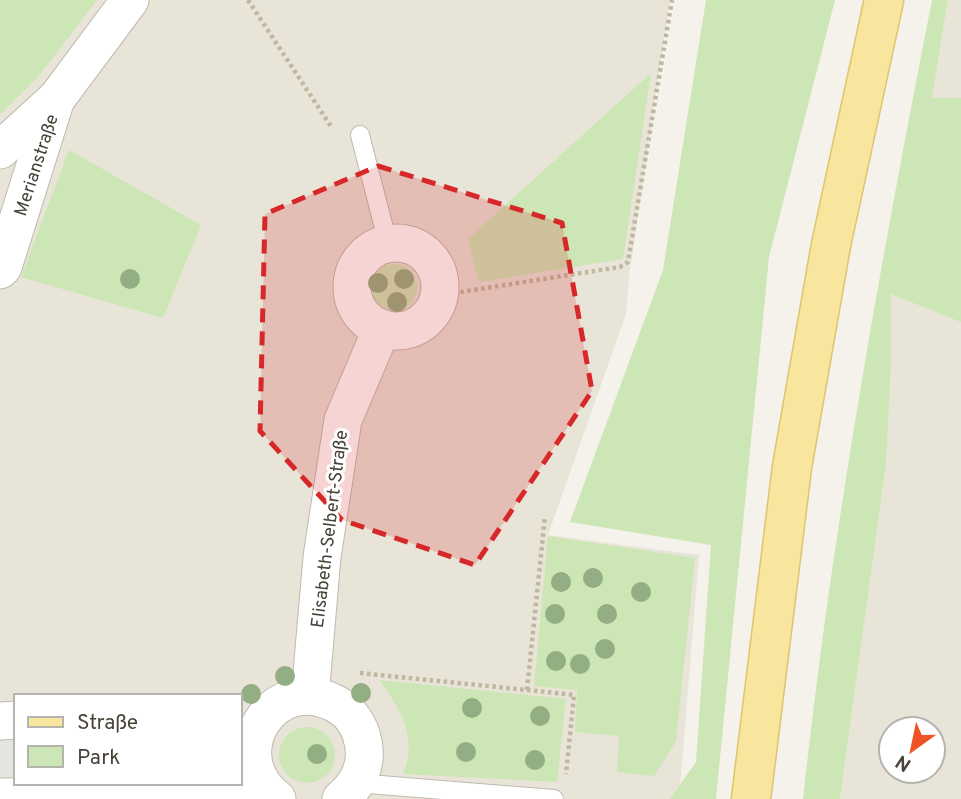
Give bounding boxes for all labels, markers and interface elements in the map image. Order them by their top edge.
street label: Merianstraße [10,112,65,219]
street label: Elisabeth-Selbert-Straße [307,429,354,629]
legend [14,694,242,785]
text: Straße [77,710,138,737]
north arrow [877,715,947,785]
text: Park [77,745,120,772]
text: N [892,749,916,776]

